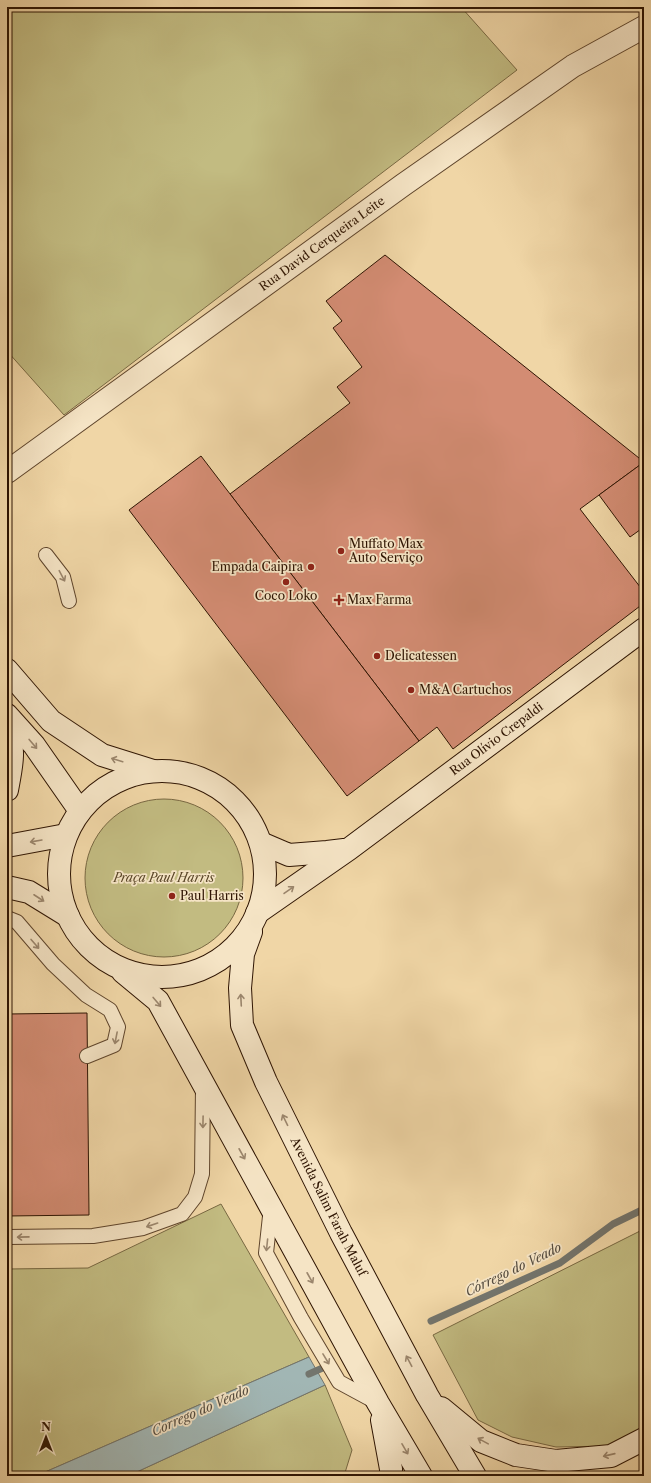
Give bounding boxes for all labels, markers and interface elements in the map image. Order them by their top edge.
street label: Rua David Cerqueira Leite [256,193,388,294]
place label: Muffato Max Auto Serviço [348,536,423,565]
marker: Muffato Max Auto Serviço [336,546,346,556]
place label: Empada Caipira [212,559,304,574]
marker: Empada Caipira [306,562,316,572]
one-way arrow [58,570,66,582]
marker: Coco Loko [281,577,291,587]
place label: Coco Loko [255,588,317,603]
place label: Max Farma [347,592,412,607]
marker: Max Farma [334,595,344,605]
place label: Delicatessen [385,648,457,663]
marker: Delicatessen [372,651,382,661]
place label: M&A Cartuchos [419,682,512,697]
marker: M&A Cartuchos [406,685,416,695]
street label: Rua Olívio Crepaldi [447,699,546,778]
one-way arrow [28,739,37,749]
one-way arrow [110,756,123,763]
one-way arrow [30,837,43,845]
park label: Praça Paul Harris [112,870,215,885]
one-way arrow [283,886,294,894]
place label: Paul Harris [180,888,244,903]
marker: Paul Harris [167,891,177,901]
one-way arrow [33,894,44,902]
one-way arrow [31,938,40,949]
one-way arrow [237,994,245,1007]
one-way arrow [153,996,161,1007]
one-way arrow [111,1031,119,1044]
one-way arrow [199,1115,207,1128]
one-way arrow [281,1115,288,1127]
street label: Avenida Salim Farah Maluf [287,1134,371,1280]
one-way arrow [239,1148,247,1160]
one-way arrow [145,1222,158,1229]
one-way arrow [17,1233,30,1241]
one-way arrow [263,1238,270,1251]
water label: Córrego do Veado [462,1239,564,1299]
one-way arrow [306,1271,314,1283]
one-way arrow [323,1353,331,1365]
one-way arrow [404,1355,412,1367]
water label: Corrego do Veado [149,1381,251,1439]
north arrow [26,1417,66,1457]
text: N [41,1420,51,1434]
one-way arrow [477,1437,489,1444]
one-way arrow [401,1443,409,1455]
one-way arrow [602,1452,615,1460]

